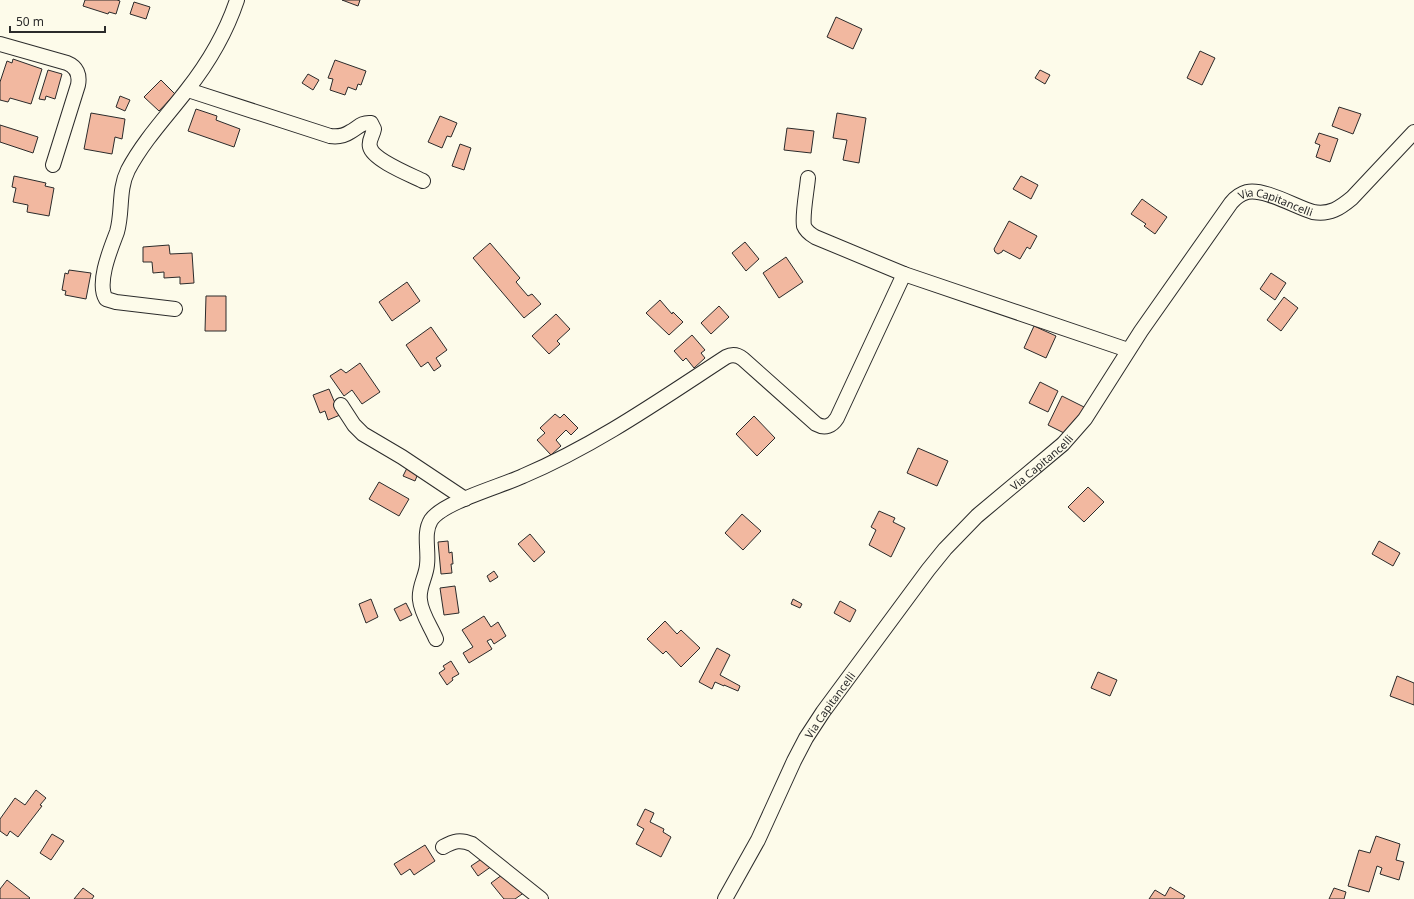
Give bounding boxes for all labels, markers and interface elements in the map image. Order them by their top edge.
scale bar [10,8,105,34]
text: 50 m [16,13,44,30]
street label: Via Capitancelli [1235,184,1315,219]
street label: Via Capitancelli [1007,431,1076,493]
street label: Via Capitancelli [801,668,858,741]

